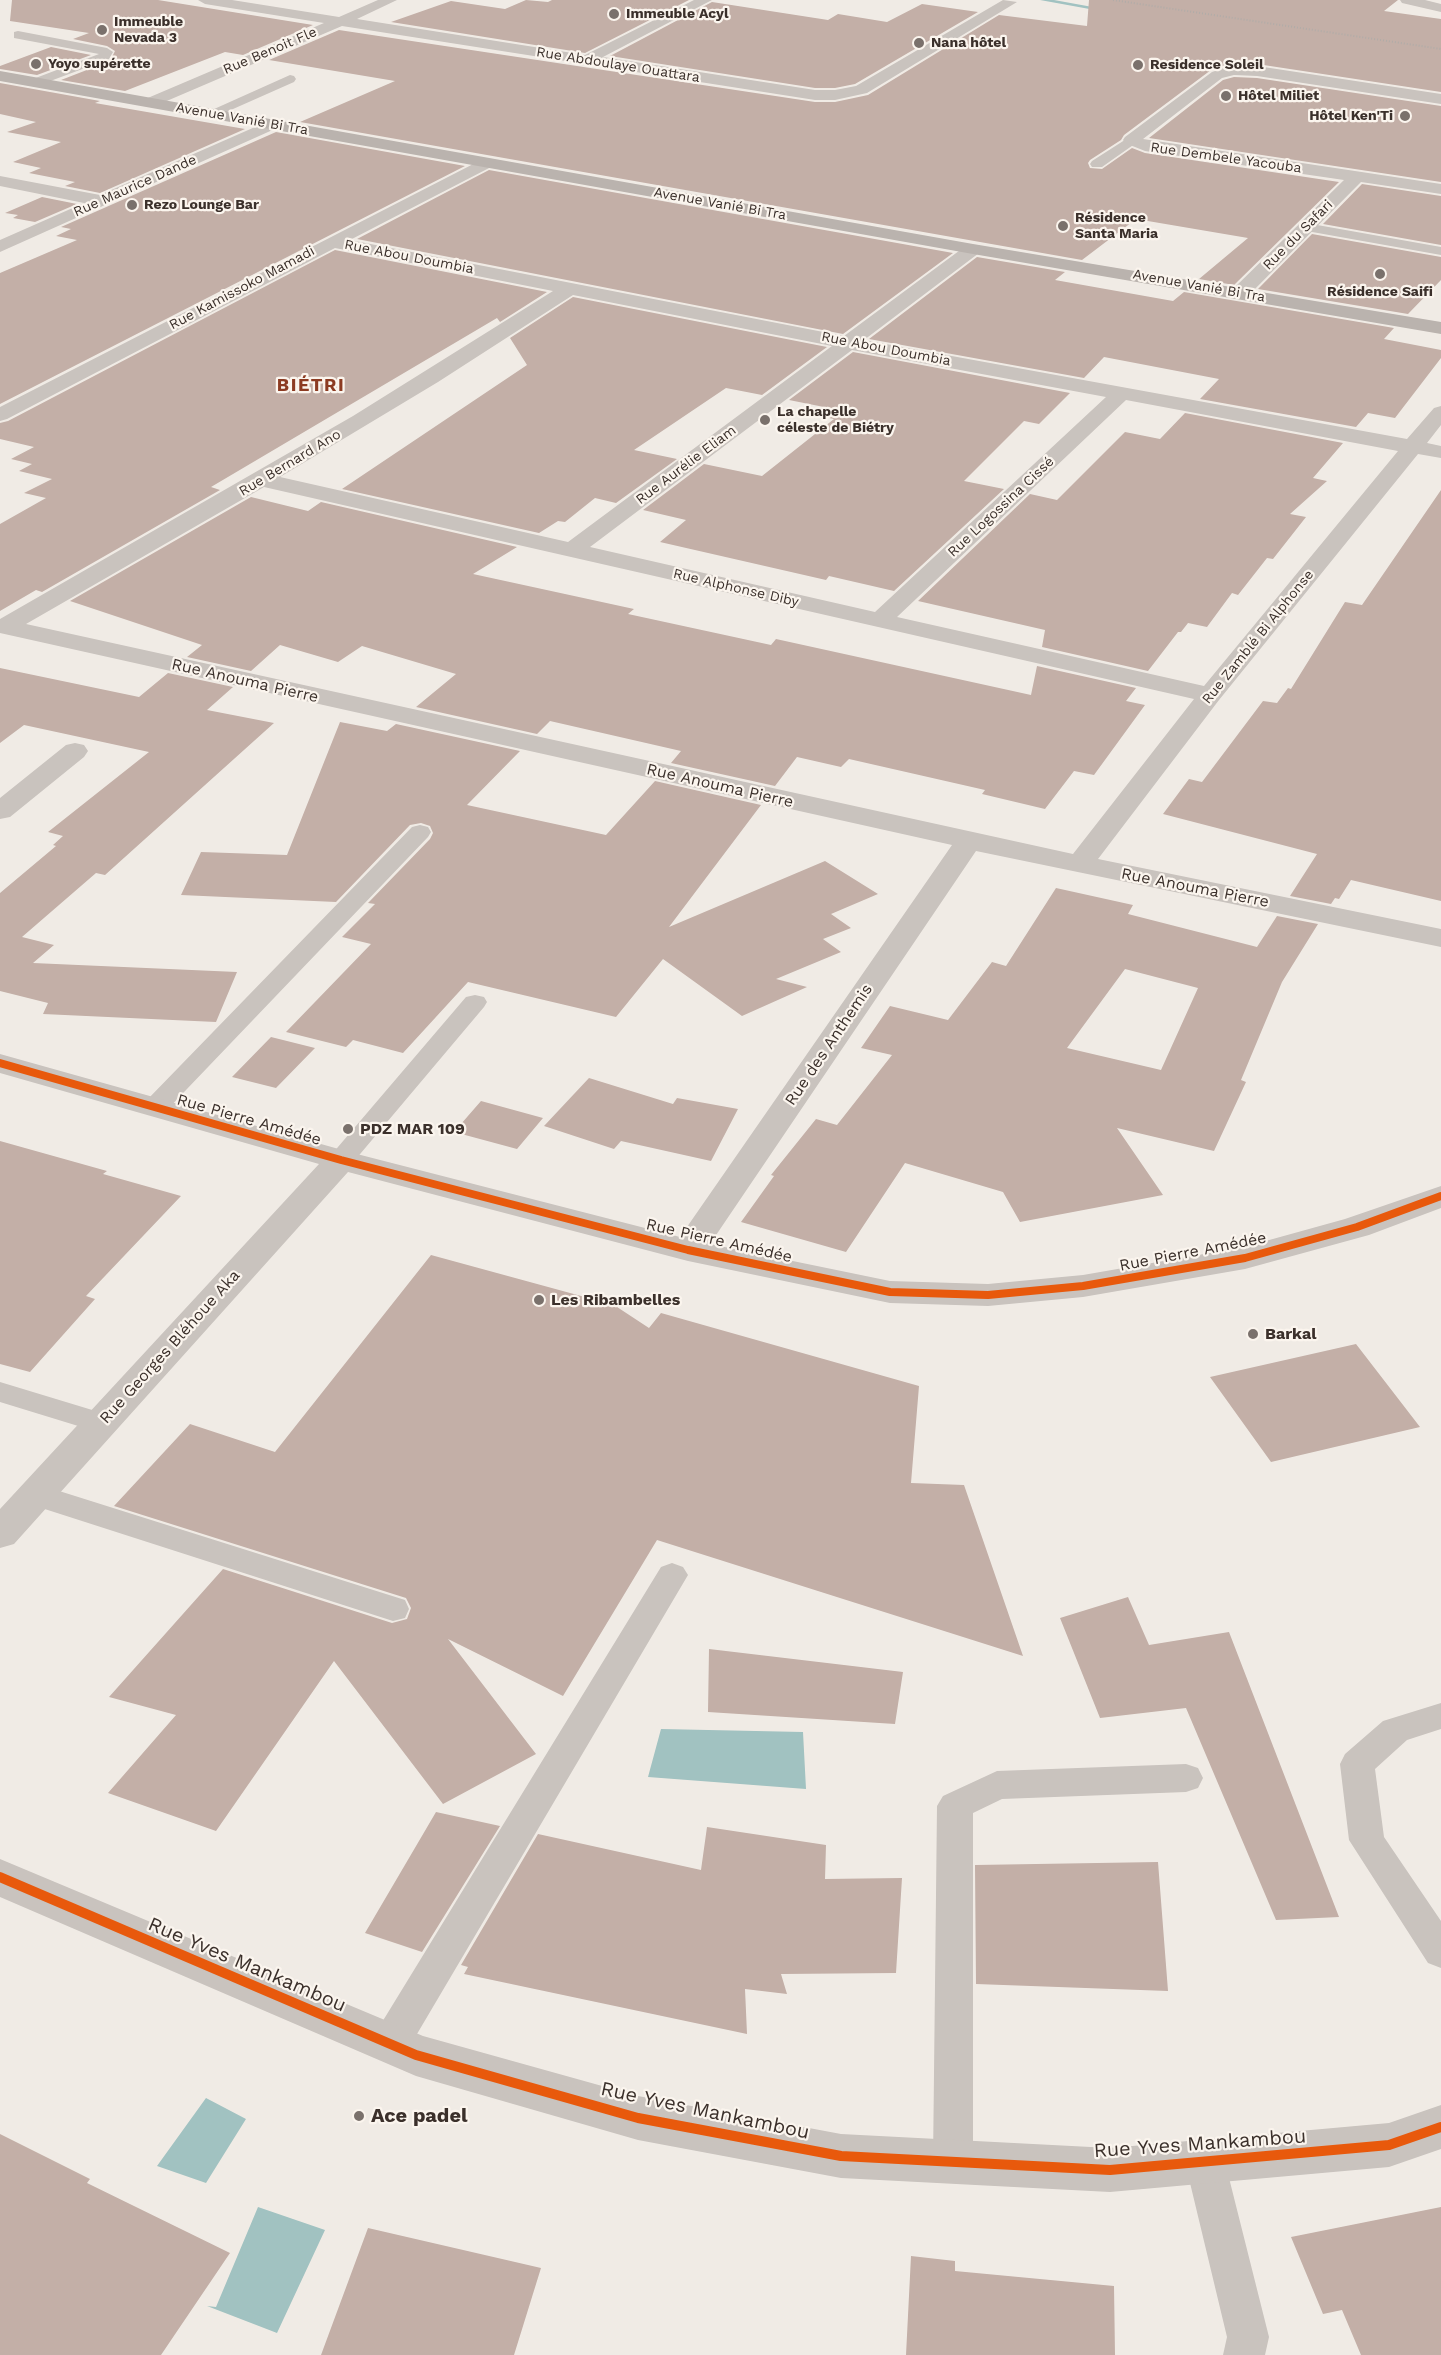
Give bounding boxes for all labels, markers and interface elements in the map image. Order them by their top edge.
place label: Immeuble Acyl [626,6,729,22]
marker: Immeuble Acyl [607,7,621,21]
place label: Immeuble Nevada 3 [114,14,183,46]
marker: Immeuble Nevada 3 [95,23,109,37]
street label: Rue Benoit Fle [221,24,319,78]
place label: Nana hôtel [931,35,1006,51]
marker: Nana hôtel [912,36,926,50]
street label: Rue Abdoulaye Ouattara [535,44,701,86]
place label: Yoyo supérette [48,56,151,72]
marker: Yoyo supérette [29,57,43,71]
place label: Residence Soleil [1150,57,1264,73]
marker: Residence Soleil [1131,58,1145,72]
place label: Hôtel Miliet [1238,88,1319,104]
marker: Hôtel Miliet [1219,89,1233,103]
street label: Avenue Vanié Bi Tra [174,99,310,139]
place label: Hôtel Ken'Ti [1309,108,1393,124]
marker: Hôtel Ken'Ti [1398,109,1412,123]
street label: Rue Dembele Yacouba [1149,139,1303,177]
street label: Rue Maurice Dande [71,151,199,221]
street label: Avenue Vanié Bi Tra [652,184,788,224]
place label: Rezo Lounge Bar [144,197,259,213]
street label: Rue du Safari [1260,197,1336,273]
marker: Rezo Lounge Bar [125,198,139,212]
place label: Résidence Santa Maria [1075,210,1158,243]
marker: Résidence Santa Maria [1056,219,1070,233]
street label: Rue Abou Doumbia [343,236,475,278]
street label: Rue Kamissoko Mamadi [166,243,318,333]
street label: Avenue Vanié Bi Tra [1131,266,1267,306]
marker: Résidence Saifi [1373,267,1387,281]
place label: Résidence Saifi [1327,284,1433,300]
street label: Rue Abou Doumbia [820,328,952,370]
district label: BIÉTRI [277,375,345,397]
place label: La chapelle céleste de Biétry [777,404,894,436]
marker: La chapelle céleste de Biétry [758,413,772,427]
street label: Rue Aurélie Eliam [633,422,739,508]
street label: Rue Bernard Ano [236,426,344,500]
street label: Rue Logossina Cissé [944,453,1058,561]
street label: Rue Alphonse Diby [672,565,800,611]
street label: Rue Zamblé Bi Alphonse [1199,567,1317,707]
street label: Rue Anouma Pierre [170,655,320,707]
street label: Rue Anouma Pierre [645,760,795,812]
street label: Rue Anouma Pierre [1120,864,1270,912]
street label: Rue des Anthemis [781,981,877,1109]
street label: Rue Pierre Amédée [175,1090,323,1150]
place label: PDZ MAR 109 [360,1119,465,1139]
marker: PDZ MAR 109 [341,1122,355,1136]
street label: Rue Pierre Amédée [644,1215,794,1267]
street label: Rue Pierre Amédée [1118,1228,1268,1276]
street label: Rue Georges Bléhoue Aka [96,1266,244,1428]
place label: Les Ribambelles [551,1290,680,1310]
marker: Les Ribambelles [532,1293,546,1307]
place label: Barkal [1265,1324,1316,1344]
marker: Barkal [1246,1327,1260,1341]
street label: Rue Yves Mankambou [144,1912,350,2018]
street label: Rue Yves Mankambou [598,2077,812,2145]
place label: Ace padel [371,2104,468,2128]
marker: Ace padel [352,2109,366,2123]
street label: Rue Yves Mankambou [1093,2125,1307,2163]

